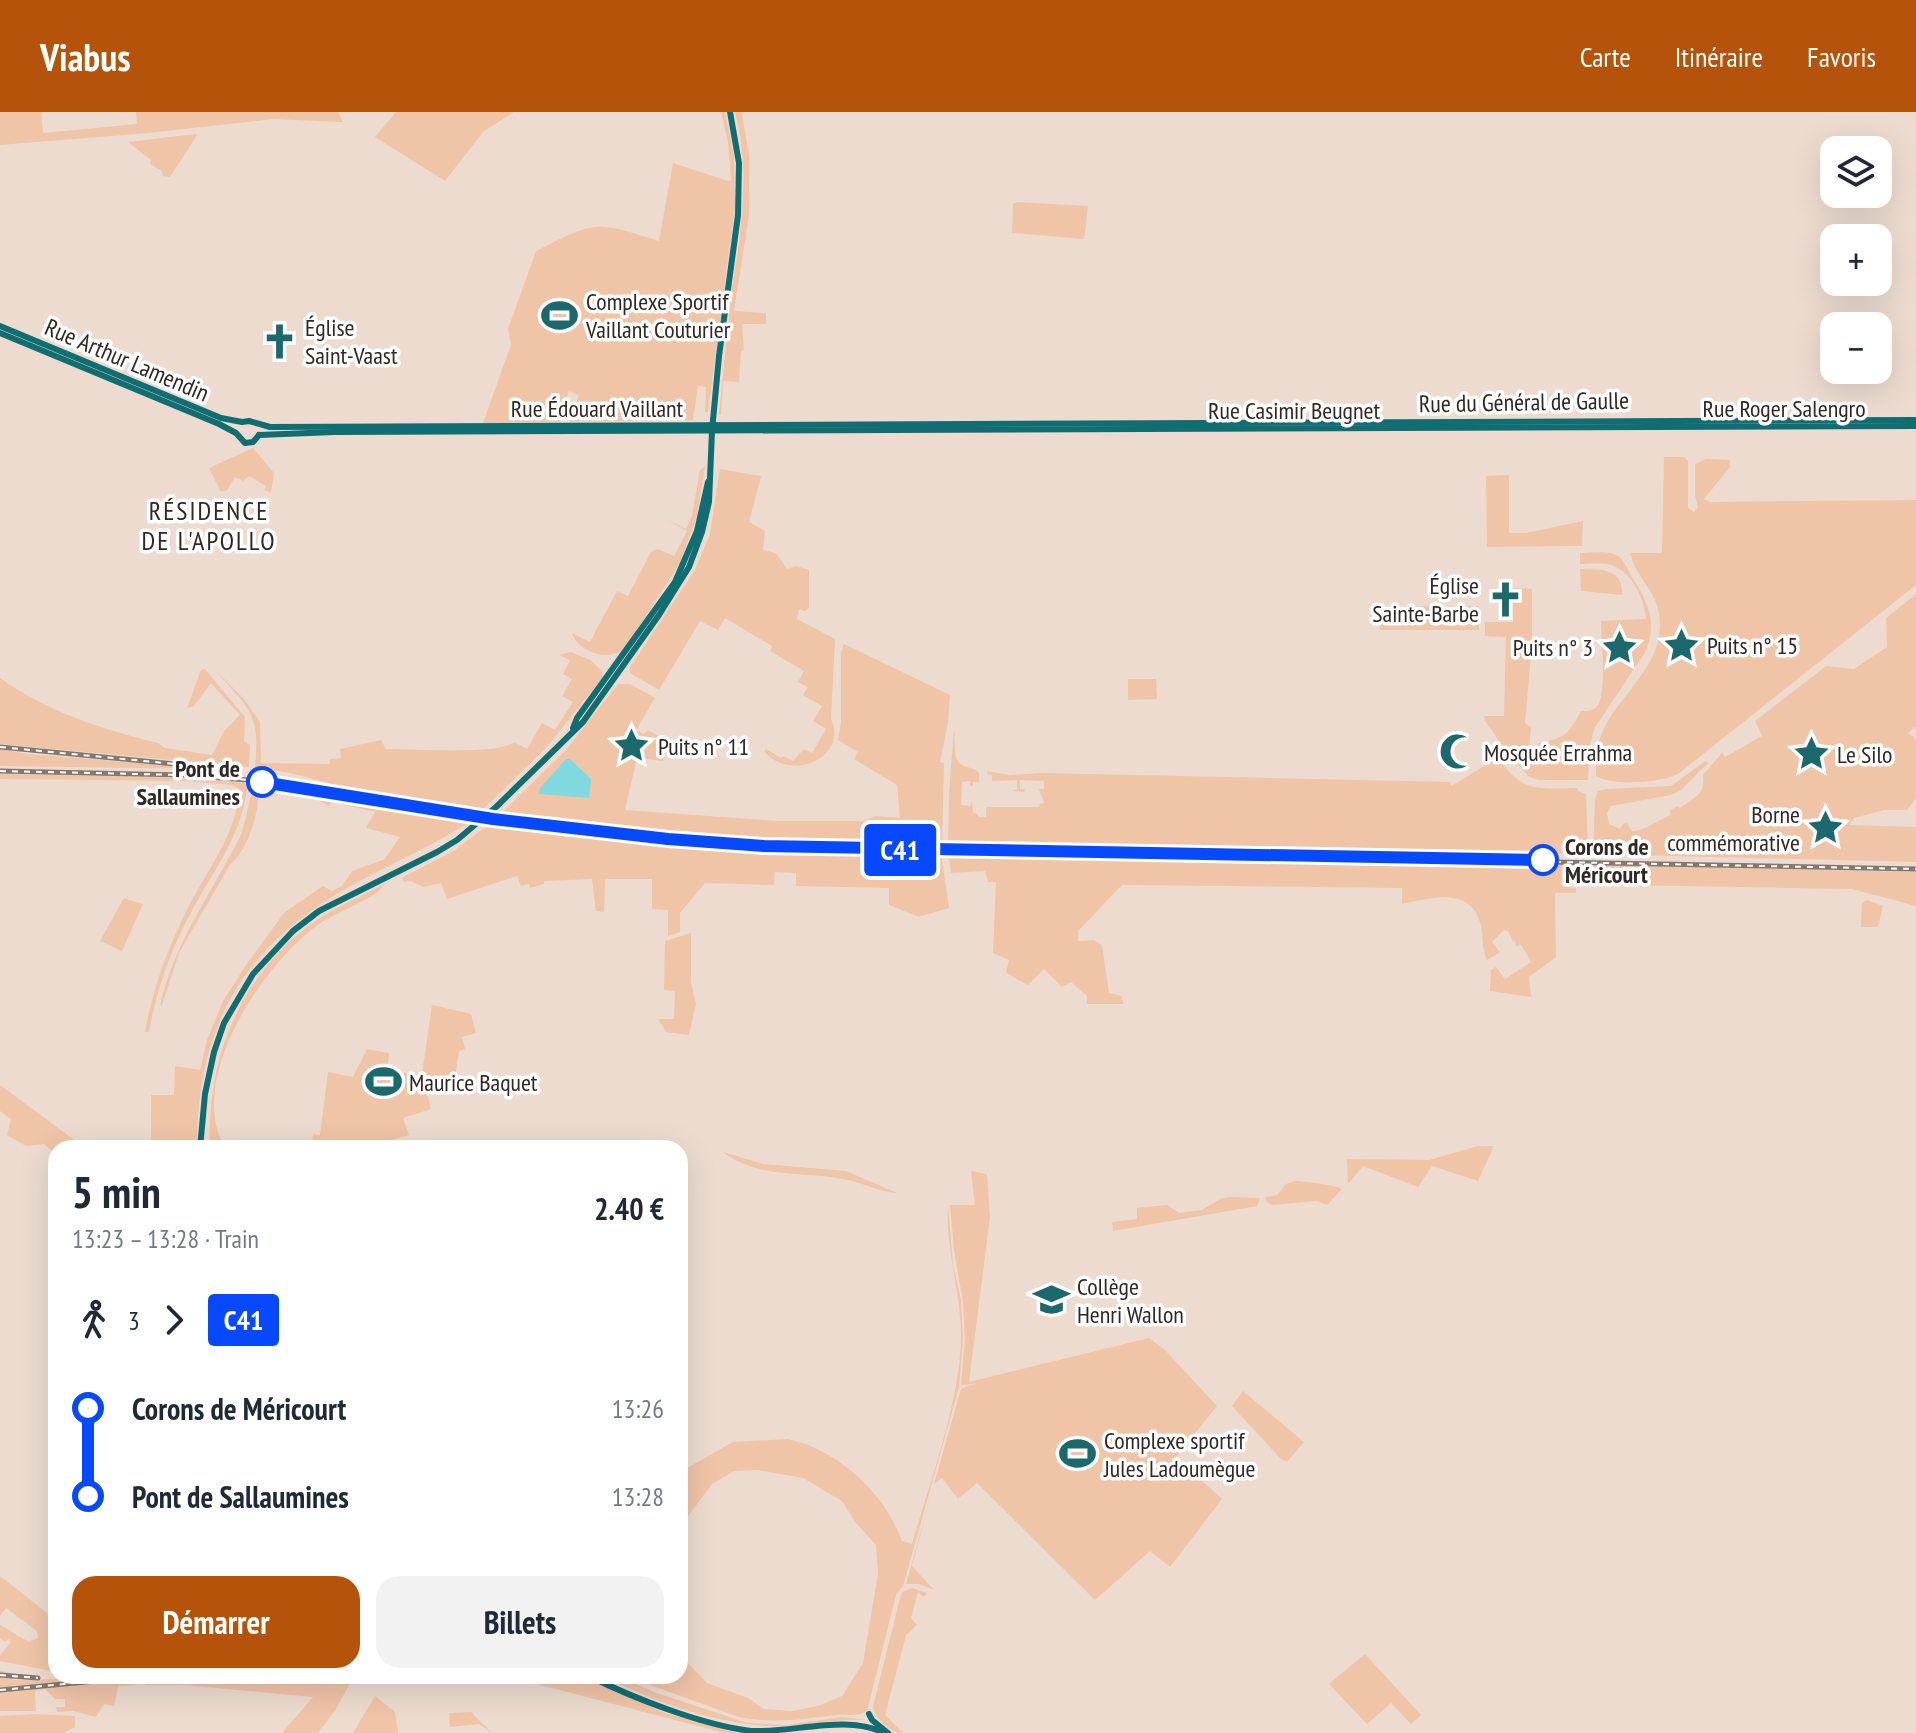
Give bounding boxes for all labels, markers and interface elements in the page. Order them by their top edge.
text: Viabus [40,32,130,81]
text: Carte [1580,38,1631,75]
text: Itinéraire [1675,38,1763,75]
text: Favoris [1807,38,1876,75]
map controls [1820,136,1892,384]
button: layers [1820,136,1892,208]
button: + [1820,224,1892,296]
place label: Complexe Sportif Vaillant Couturier [585,286,731,345]
sports icon: Complexe Sportif Vaillant Couturier [541,296,579,334]
street label: Rue Arthur Lamendin [40,311,214,409]
place label: Église Saint-Vaast [305,312,398,371]
button: − [1820,312,1892,384]
church icon: Église Saint-Vaast [260,322,298,360]
street label: Rue du Général de Gaulle [1419,385,1629,419]
street label: Rue Édouard Vaillant [511,393,684,424]
street label: Rue Roger Salengro [1702,393,1866,424]
street label: Rue Casimir Beugnet [1208,395,1380,426]
district label: RÉSIDENCE DE L'APOLLO [142,494,276,557]
place label: Église Sainte-Barbe [1372,570,1479,629]
church icon: Église Sainte-Barbe [1486,580,1524,618]
place icon: Puits n° 15 [1662,626,1700,664]
place icon: Puits n° 3 [1600,628,1638,666]
place label: Puits n° 15 [1707,630,1798,661]
place label: Puits n° 3 [1513,632,1593,663]
place icon: Puits n° 11 [613,727,651,765]
place label: Puits n° 11 [658,731,749,762]
mosque icon: Mosquée Errahma [1439,733,1477,771]
place icon: Le Silo [1792,735,1830,773]
place label: Mosquée Errahma [1484,737,1632,768]
place label: Le Silo [1837,739,1892,770]
place label: Pont de Sallaumines [137,753,240,812]
marker: Pont de Sallaumines [247,767,277,797]
place label: Borne commémorative [1667,799,1800,858]
place icon: Borne commémorative [1807,809,1845,847]
line badge: C41 [854,824,946,876]
text: C41 [880,831,920,868]
place label: Corons de Méricourt [1565,831,1649,890]
marker: Corons de Méricourt [1528,845,1558,875]
sports icon: Maurice Baquet [364,1063,402,1101]
place label: Maurice Baquet [409,1067,538,1098]
text: 5 min [72,1163,161,1220]
text: 2.40 € [594,1189,664,1228]
text: 13:23 – 13:28 · Train [72,1222,259,1255]
place label: Collège Henri Wallon [1077,1271,1184,1330]
school or university icon: Collège Henri Wallon [1032,1281,1070,1319]
icon: walk [72,1298,116,1342]
icon: forward [152,1298,196,1342]
text: C41 [224,1301,263,1338]
text: 3 [128,1304,140,1337]
text: Corons de Méricourt [132,1389,346,1428]
text: 13:26 [612,1392,664,1425]
place label: Complexe sportif Jules Ladoumègue [1103,1425,1255,1484]
sports icon: Complexe sportif Jules Ladoumègue [1059,1435,1097,1473]
text: Pont de Sallaumines [132,1477,349,1516]
text: 13:28 [612,1480,664,1513]
button: Démarrer [72,1576,360,1668]
button: Billets [376,1576,664,1668]

